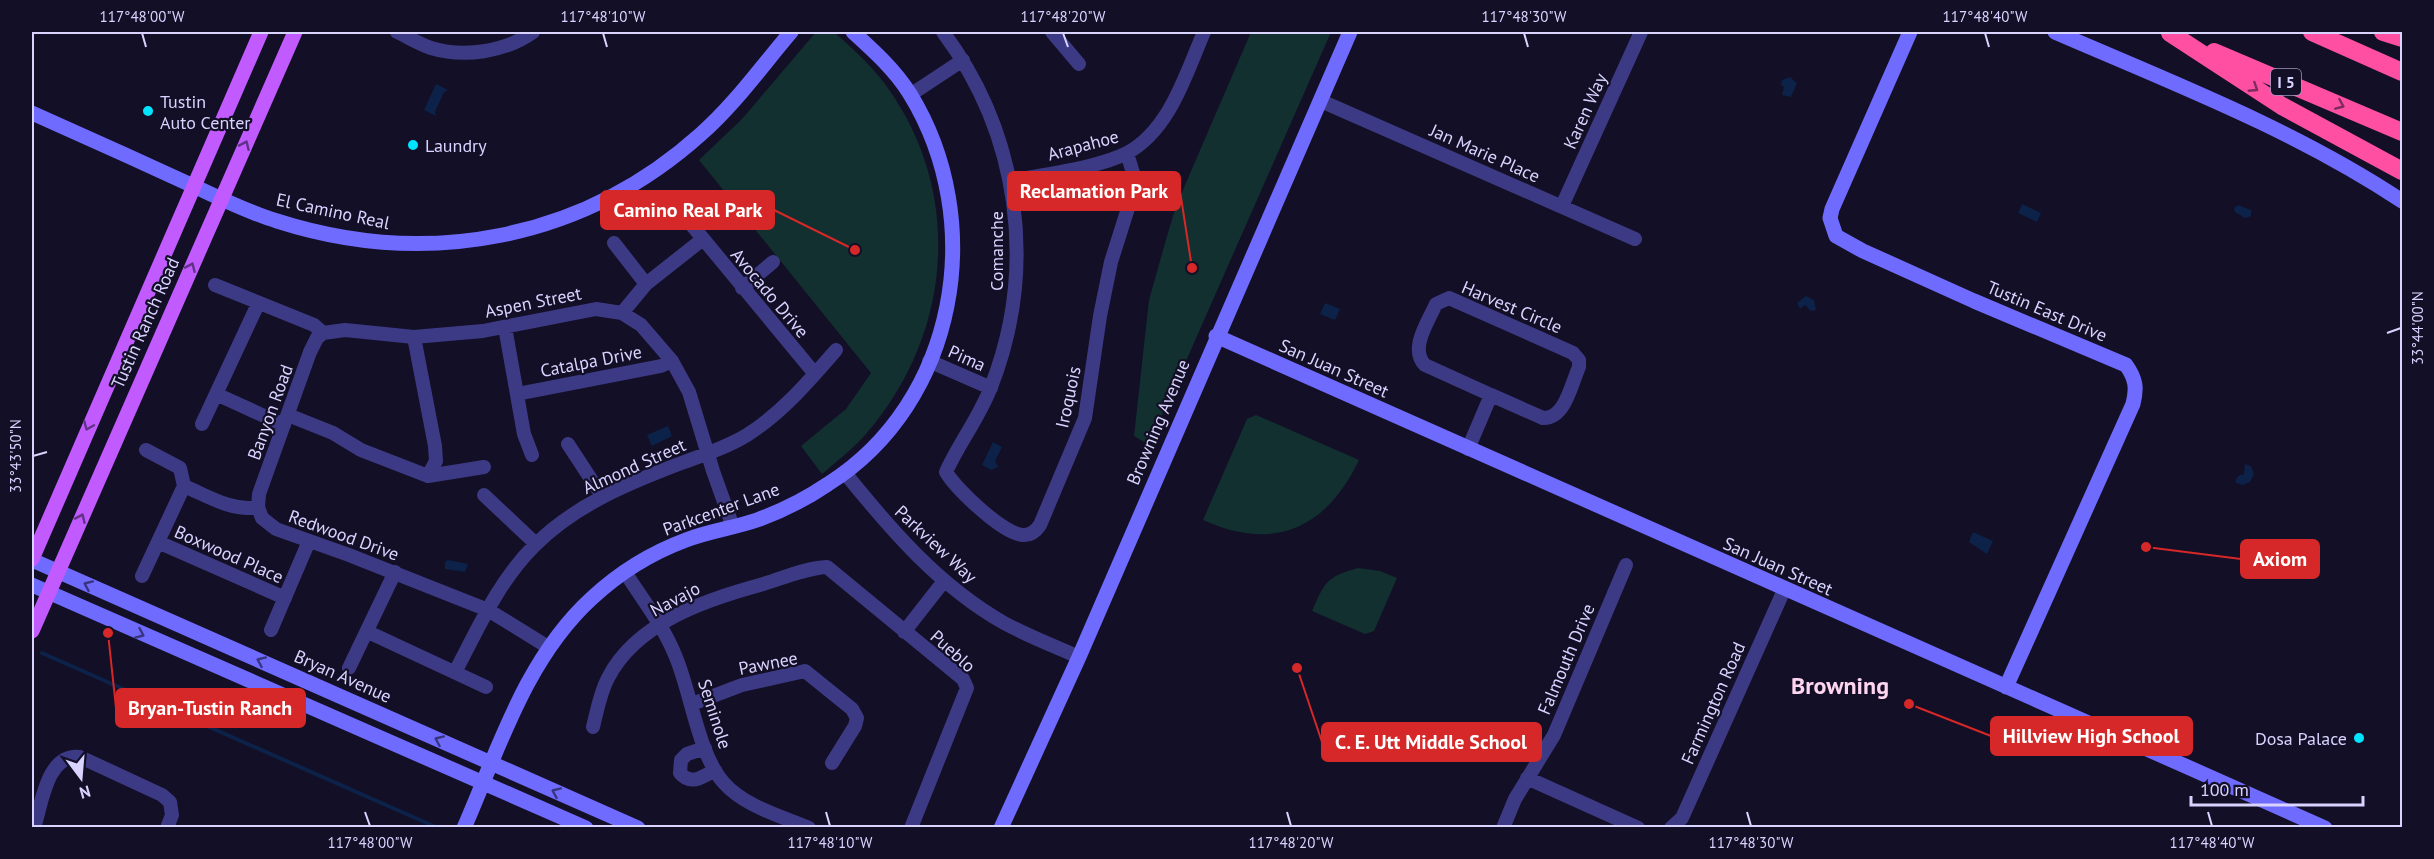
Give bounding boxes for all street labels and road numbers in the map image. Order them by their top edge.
street label: Karen Way [1558,69,1612,152]
road number: I 5 [2271,69,2301,95]
street label: Jan Marie Place [1426,118,1544,188]
street label: Arapahoe [1045,124,1121,166]
street label: El Camino Real [274,188,393,234]
street label: Comanche [985,211,1008,291]
street label: Avocado Drive [726,244,814,342]
street label: Tustin Ranch Road [106,254,184,392]
street label: Tustin East Drive [1983,275,2111,347]
street label: Harvest Circle [1458,276,1566,338]
street label: Aspen Street [483,281,583,323]
street label: San Juan Street [1276,334,1392,402]
street label: Catalpa Drive [538,340,644,382]
street label: Pima [945,340,989,376]
street label: Browning Avenue [1121,356,1195,488]
street label: Banyon Road [242,361,298,463]
street label: Iroquois [1050,364,1086,430]
street label: Almond Street [579,433,689,499]
street label: Parkcenter Lane [660,477,782,541]
street label: Parkview Way [890,500,982,588]
street label: Redwood Drive [286,504,402,566]
street label: Boxwood Place [171,520,287,588]
street label: San Juan Street [1720,532,1836,600]
street label: Navajo [646,576,704,622]
street label: Falmouth Drive [1532,600,1600,718]
street label: Pueblo [926,625,980,677]
street label: Farmington Road [1676,638,1750,768]
street label: Bryan Avenue [291,644,395,708]
street label: Pawnee [737,646,799,680]
street label: Seminole [693,676,737,752]

